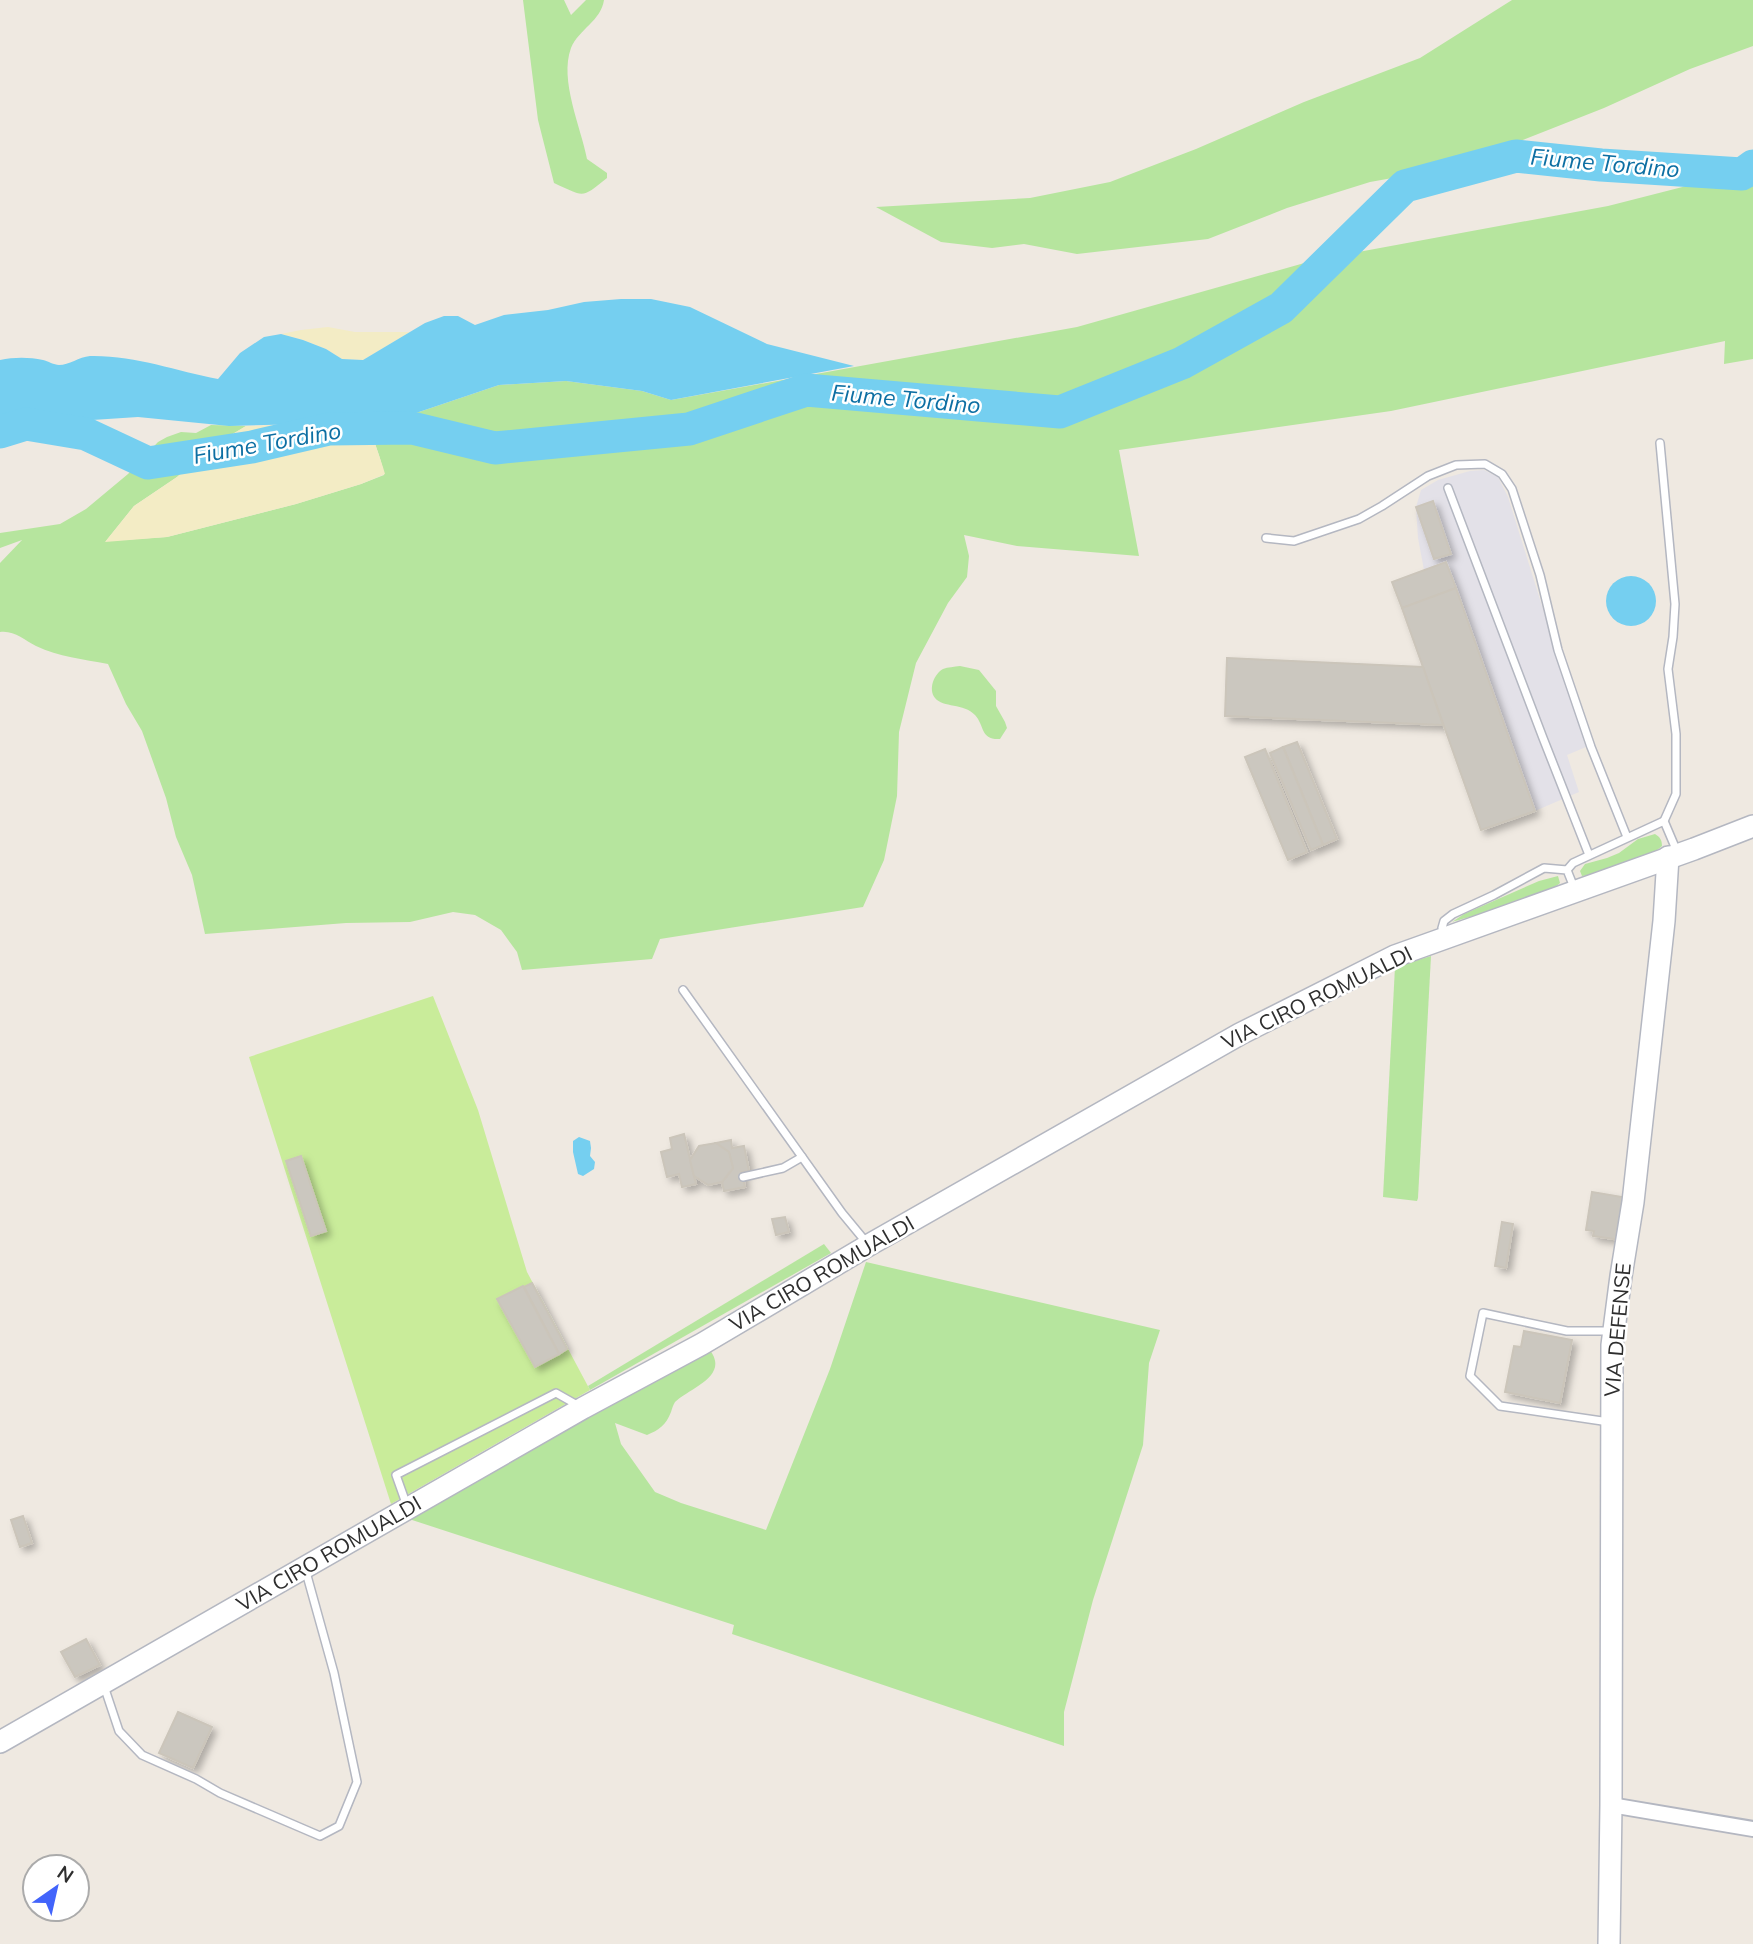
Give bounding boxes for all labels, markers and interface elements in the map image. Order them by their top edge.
water label: Fiume Tordino [1529,142,1681,183]
water label: Fiume Tordino [830,378,982,419]
water label: Fiume Tordino [191,415,343,470]
street label: VIA CIRO ROMUALDI [1217,940,1416,1055]
street label: VIA CIRO ROMUALDI [725,1210,918,1337]
street label: VIA DEFENSE [1598,1262,1636,1398]
street label: VIA CIRO ROMUALDI [232,1490,425,1617]
north arrow [21,1853,91,1923]
text: N [53,1860,78,1888]

